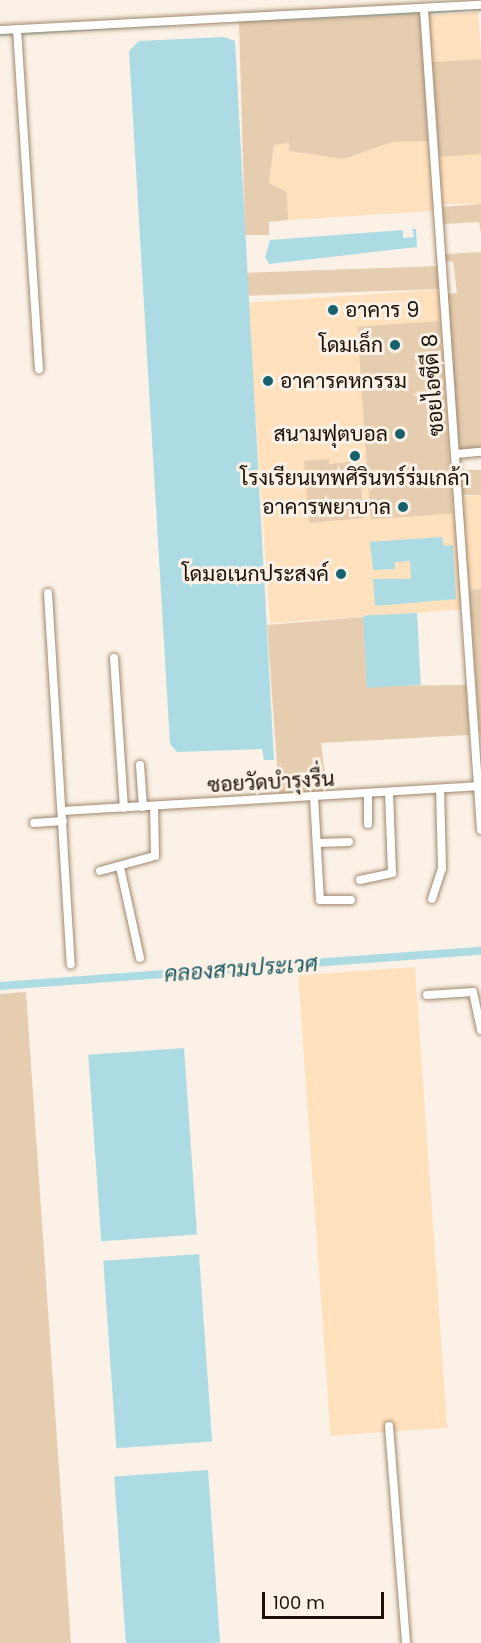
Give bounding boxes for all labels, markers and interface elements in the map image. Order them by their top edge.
place label: อาคาร 9 [345,297,419,323]
marker: อาคาร 9 [326,303,340,317]
place label: โดมเล็ก [319,332,383,358]
street label: ซอยไอซีดี 8 [417,333,449,437]
marker: โดมเล็ก [388,338,402,352]
place label: อาคารคหกรรม [280,368,407,394]
marker: อาคารคหกรรม [261,374,275,388]
place label: สนามฟุตบอล [273,421,388,447]
marker: สนามฟุตบอล [393,427,407,441]
marker: โรงเรียนเทพศิรินทร์ร่มเกล้า [348,449,362,463]
place label: โรงเรียนเทพศิรินทร์ร่มเกล้า [240,465,470,491]
place label: อาคารพยาบาล [262,494,391,520]
marker: อาคารพยาบาล [396,500,410,514]
place label: โดมอเนกประสงค์ [182,561,329,587]
marker: โดมอเนกประสงค์ [334,567,348,581]
street label: ซอยวัดบำรุงรื่น [207,766,335,798]
water label: คลองสามประเวศ [163,950,319,988]
scale bar [265,1580,386,1618]
text: 100 m [273,1590,325,1615]

